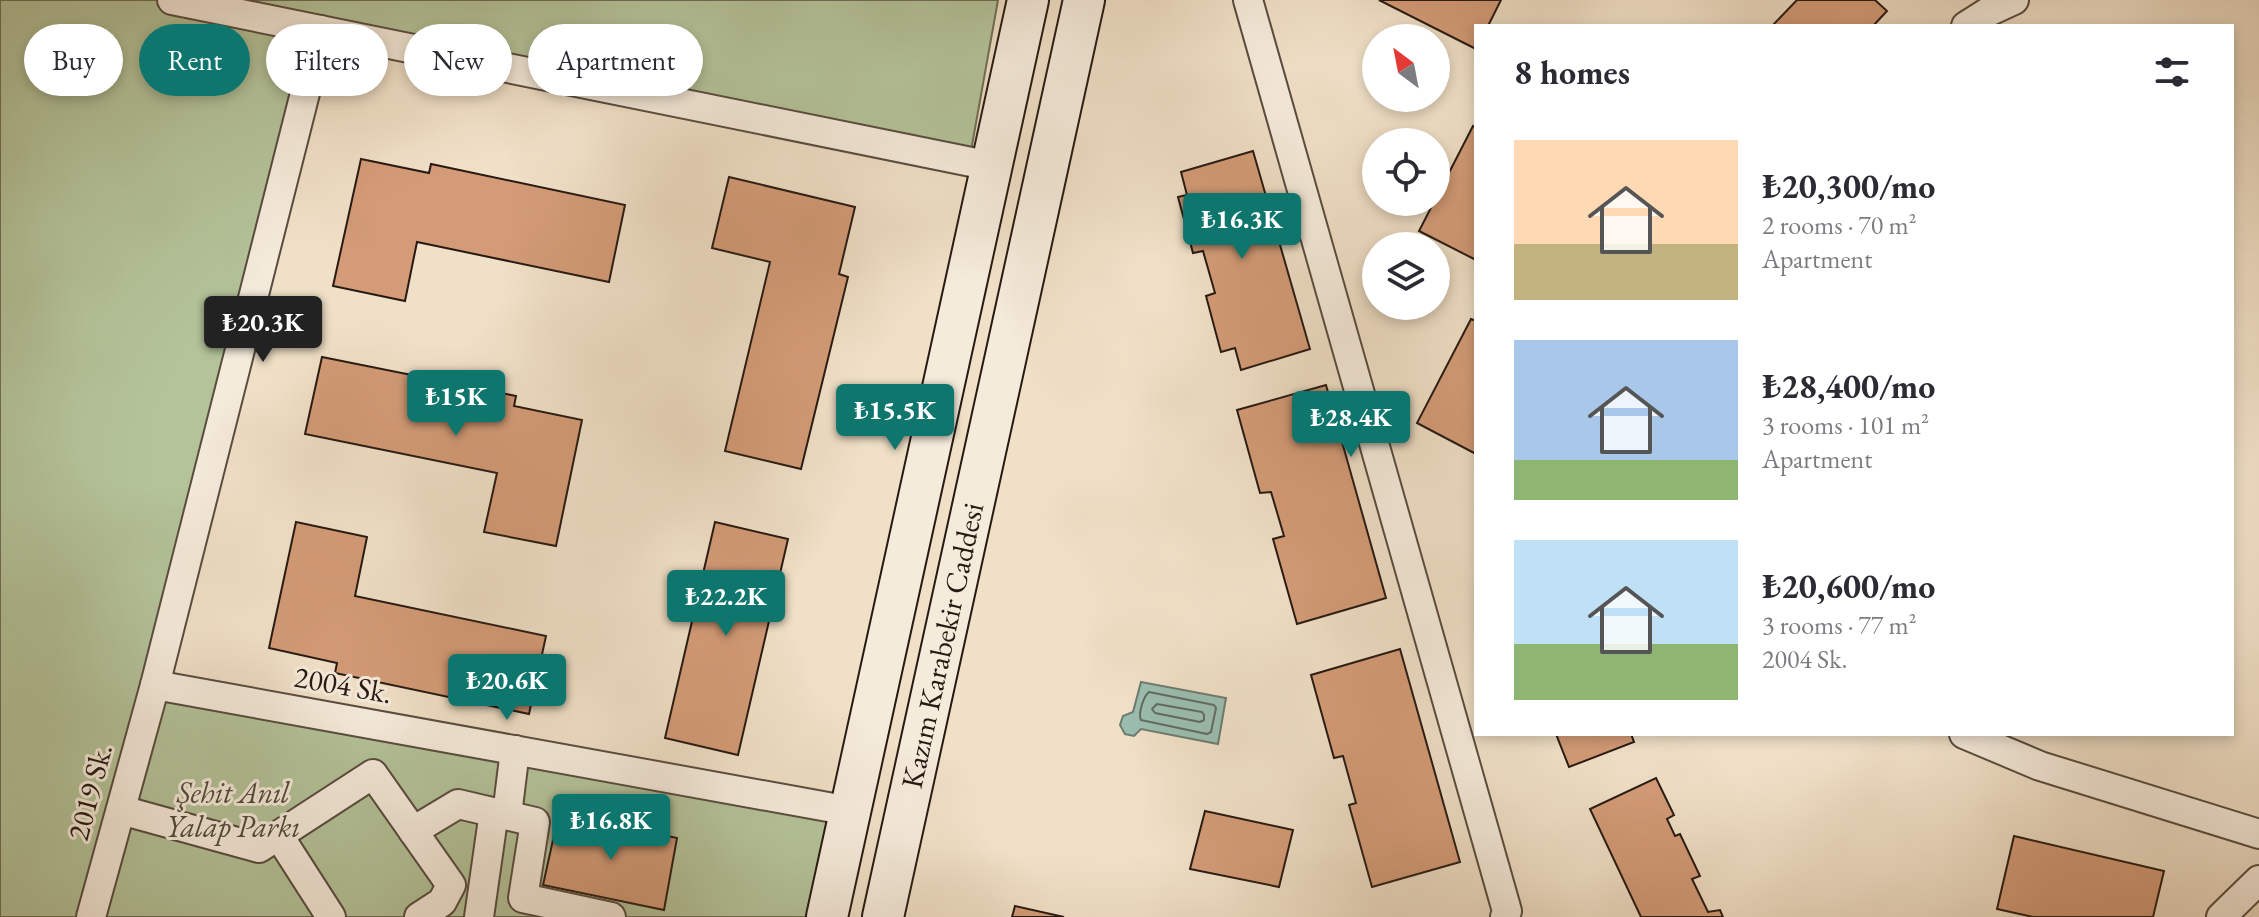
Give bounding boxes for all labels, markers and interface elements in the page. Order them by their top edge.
chip: Buy [24,24,123,96]
chip: Rent [139,24,250,96]
chip: Filters [266,24,388,96]
chip: New [404,24,512,96]
chip: Apartment [528,24,703,96]
north arrow [1362,24,1450,112]
map controls [1362,24,1450,320]
text: 8 homes [1514,50,1630,94]
icon: filters [2150,50,2194,94]
button: locate [1362,128,1450,216]
text: ₺20,300/mo [1762,164,1935,208]
icon: home [1578,172,1674,268]
pin: ₺16.3K [1177,193,1307,261]
text: ₺16.3K [1201,202,1283,236]
text: 2 rooms · 70 m² [1762,208,1917,242]
button: layers [1362,232,1450,320]
text: Apartment [1762,242,1872,276]
pin: ₺20.3K [198,296,328,364]
text: ₺20.3K [222,305,304,339]
text: ₺28,400/mo [1762,364,1935,408]
pin: ₺15K [409,370,503,438]
icon: home [1578,372,1674,468]
text: ₺15K [425,379,487,413]
pin: ₺15.5K [830,384,960,452]
pin: ₺28.4K [1286,391,1416,459]
text: ₺15.5K [854,393,936,427]
text: ₺28.4K [1310,400,1392,434]
text: 3 rooms · 101 m² [1762,408,1929,442]
text: Apartment [1762,442,1872,476]
street label: Kazım Karabekir Caddesi [892,499,992,792]
text: ₺20,600/mo [1762,564,1935,608]
pin: ₺22.2K [661,570,791,638]
icon: home [1578,572,1674,668]
text: ₺22.2K [685,579,767,613]
text: 3 rooms · 77 m² [1762,608,1917,642]
text: 2004 Sk. [1762,642,1847,676]
pin: ₺20.6K [442,654,572,722]
street label: 2004 Sk. [291,657,395,712]
text: ₺20.6K [466,663,548,697]
street label: 2019 Sk. [58,739,121,845]
park label: Şehit Anıl Yalap Parkı [166,773,300,846]
pin: ₺16.8K [546,794,676,862]
text: ₺16.8K [570,803,652,837]

